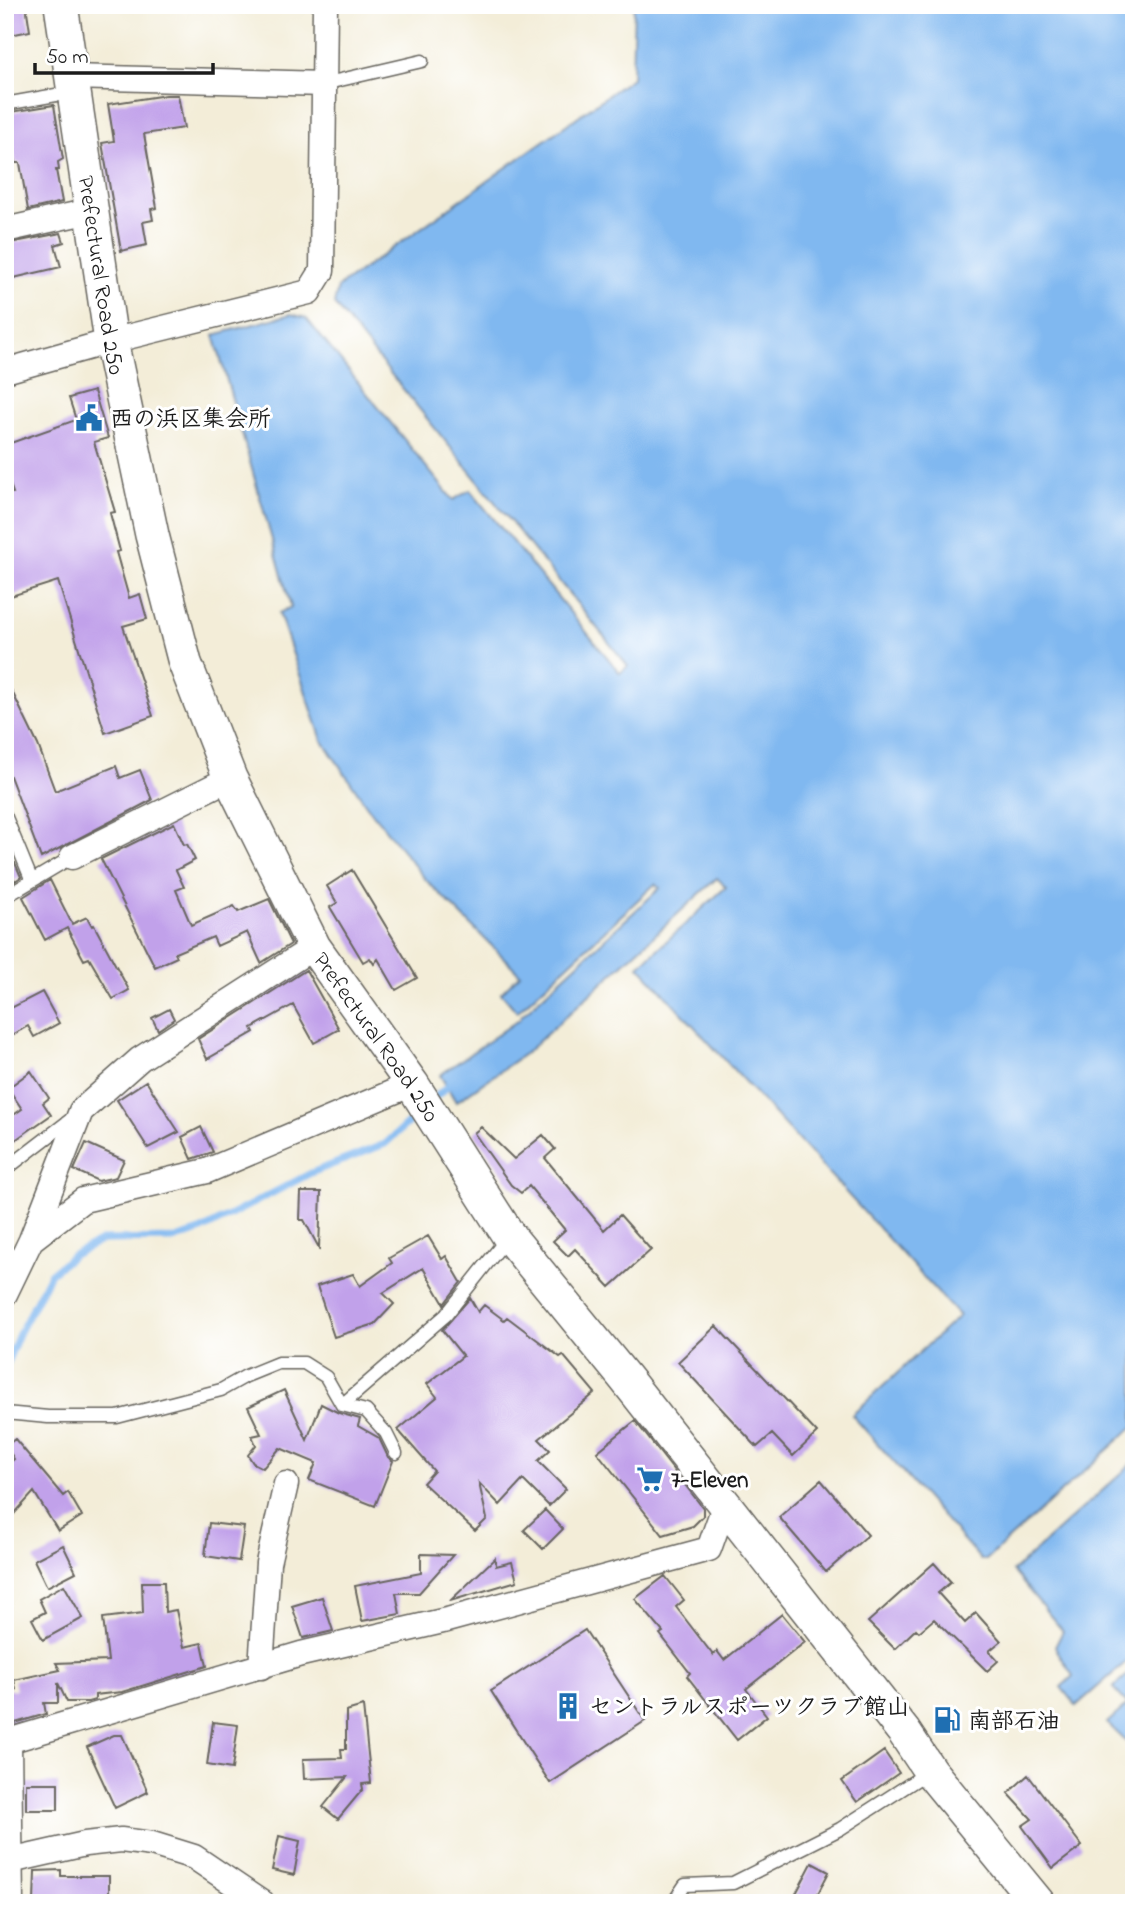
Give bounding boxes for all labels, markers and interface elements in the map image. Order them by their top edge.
scale bar [35,32,214,76]
text: 50 m [46,43,89,73]
street label: Prefectural Road 250 [68,174,132,378]
public building icon: 西の浜区集会所 [74,403,104,433]
place label: 西の浜区集会所 [110,404,271,437]
street label: Prefectural Road 250 [304,946,446,1129]
supermarket icon: 7-Eleven [635,1464,665,1494]
place label: 7-Eleven [671,1465,748,1498]
building icon: セントラルスポーツクラブ館山 [553,1691,583,1721]
place label: セントラルスポーツクラブ館山 [589,1692,910,1725]
fuel station icon: 南部石油 [932,1705,962,1735]
place label: 南部石油 [968,1706,1060,1739]

